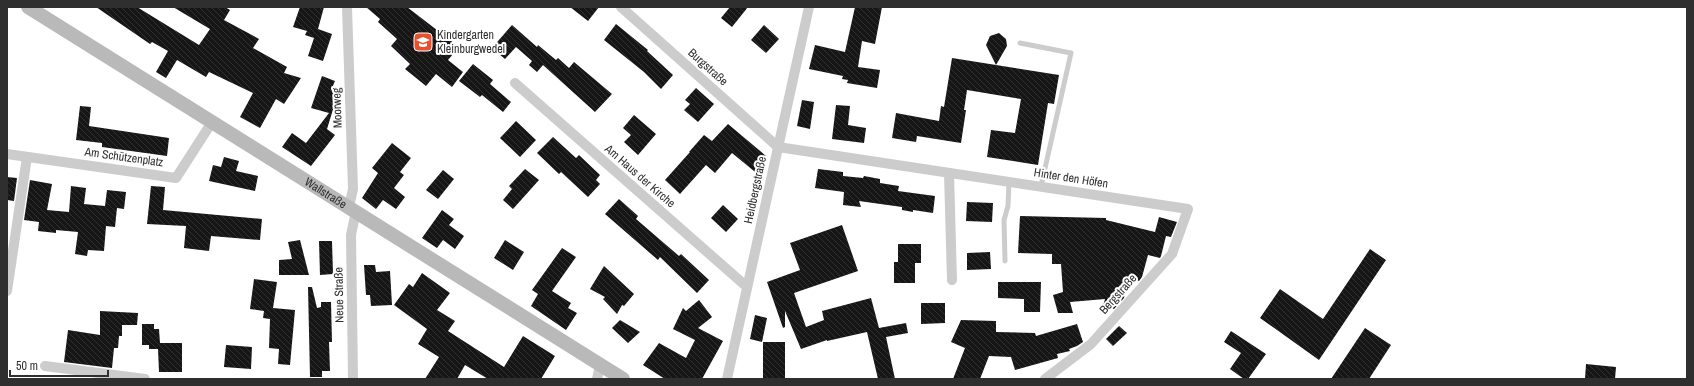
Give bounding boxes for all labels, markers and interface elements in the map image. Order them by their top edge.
place label: Kindergarten Kleinburgwedel [437,27,505,57]
school or university icon: Kindergarten Kleinburgwedel [412,31,434,53]
street label: Burgstraße [685,45,731,89]
street label: Moorweg [328,87,346,129]
street label: Am Haus der Kirche [601,140,679,211]
street label: Am Schützenplatz [83,143,164,170]
street label: Heidbergstraße [740,155,770,225]
street label: Hinter den Höfen [1033,164,1109,192]
street label: Wallstraße [302,174,350,212]
street label: Neue Straße [331,267,347,323]
street label: Bergstraße [1096,271,1140,317]
scale bar [10,352,108,378]
text: 50 m [16,358,38,374]

